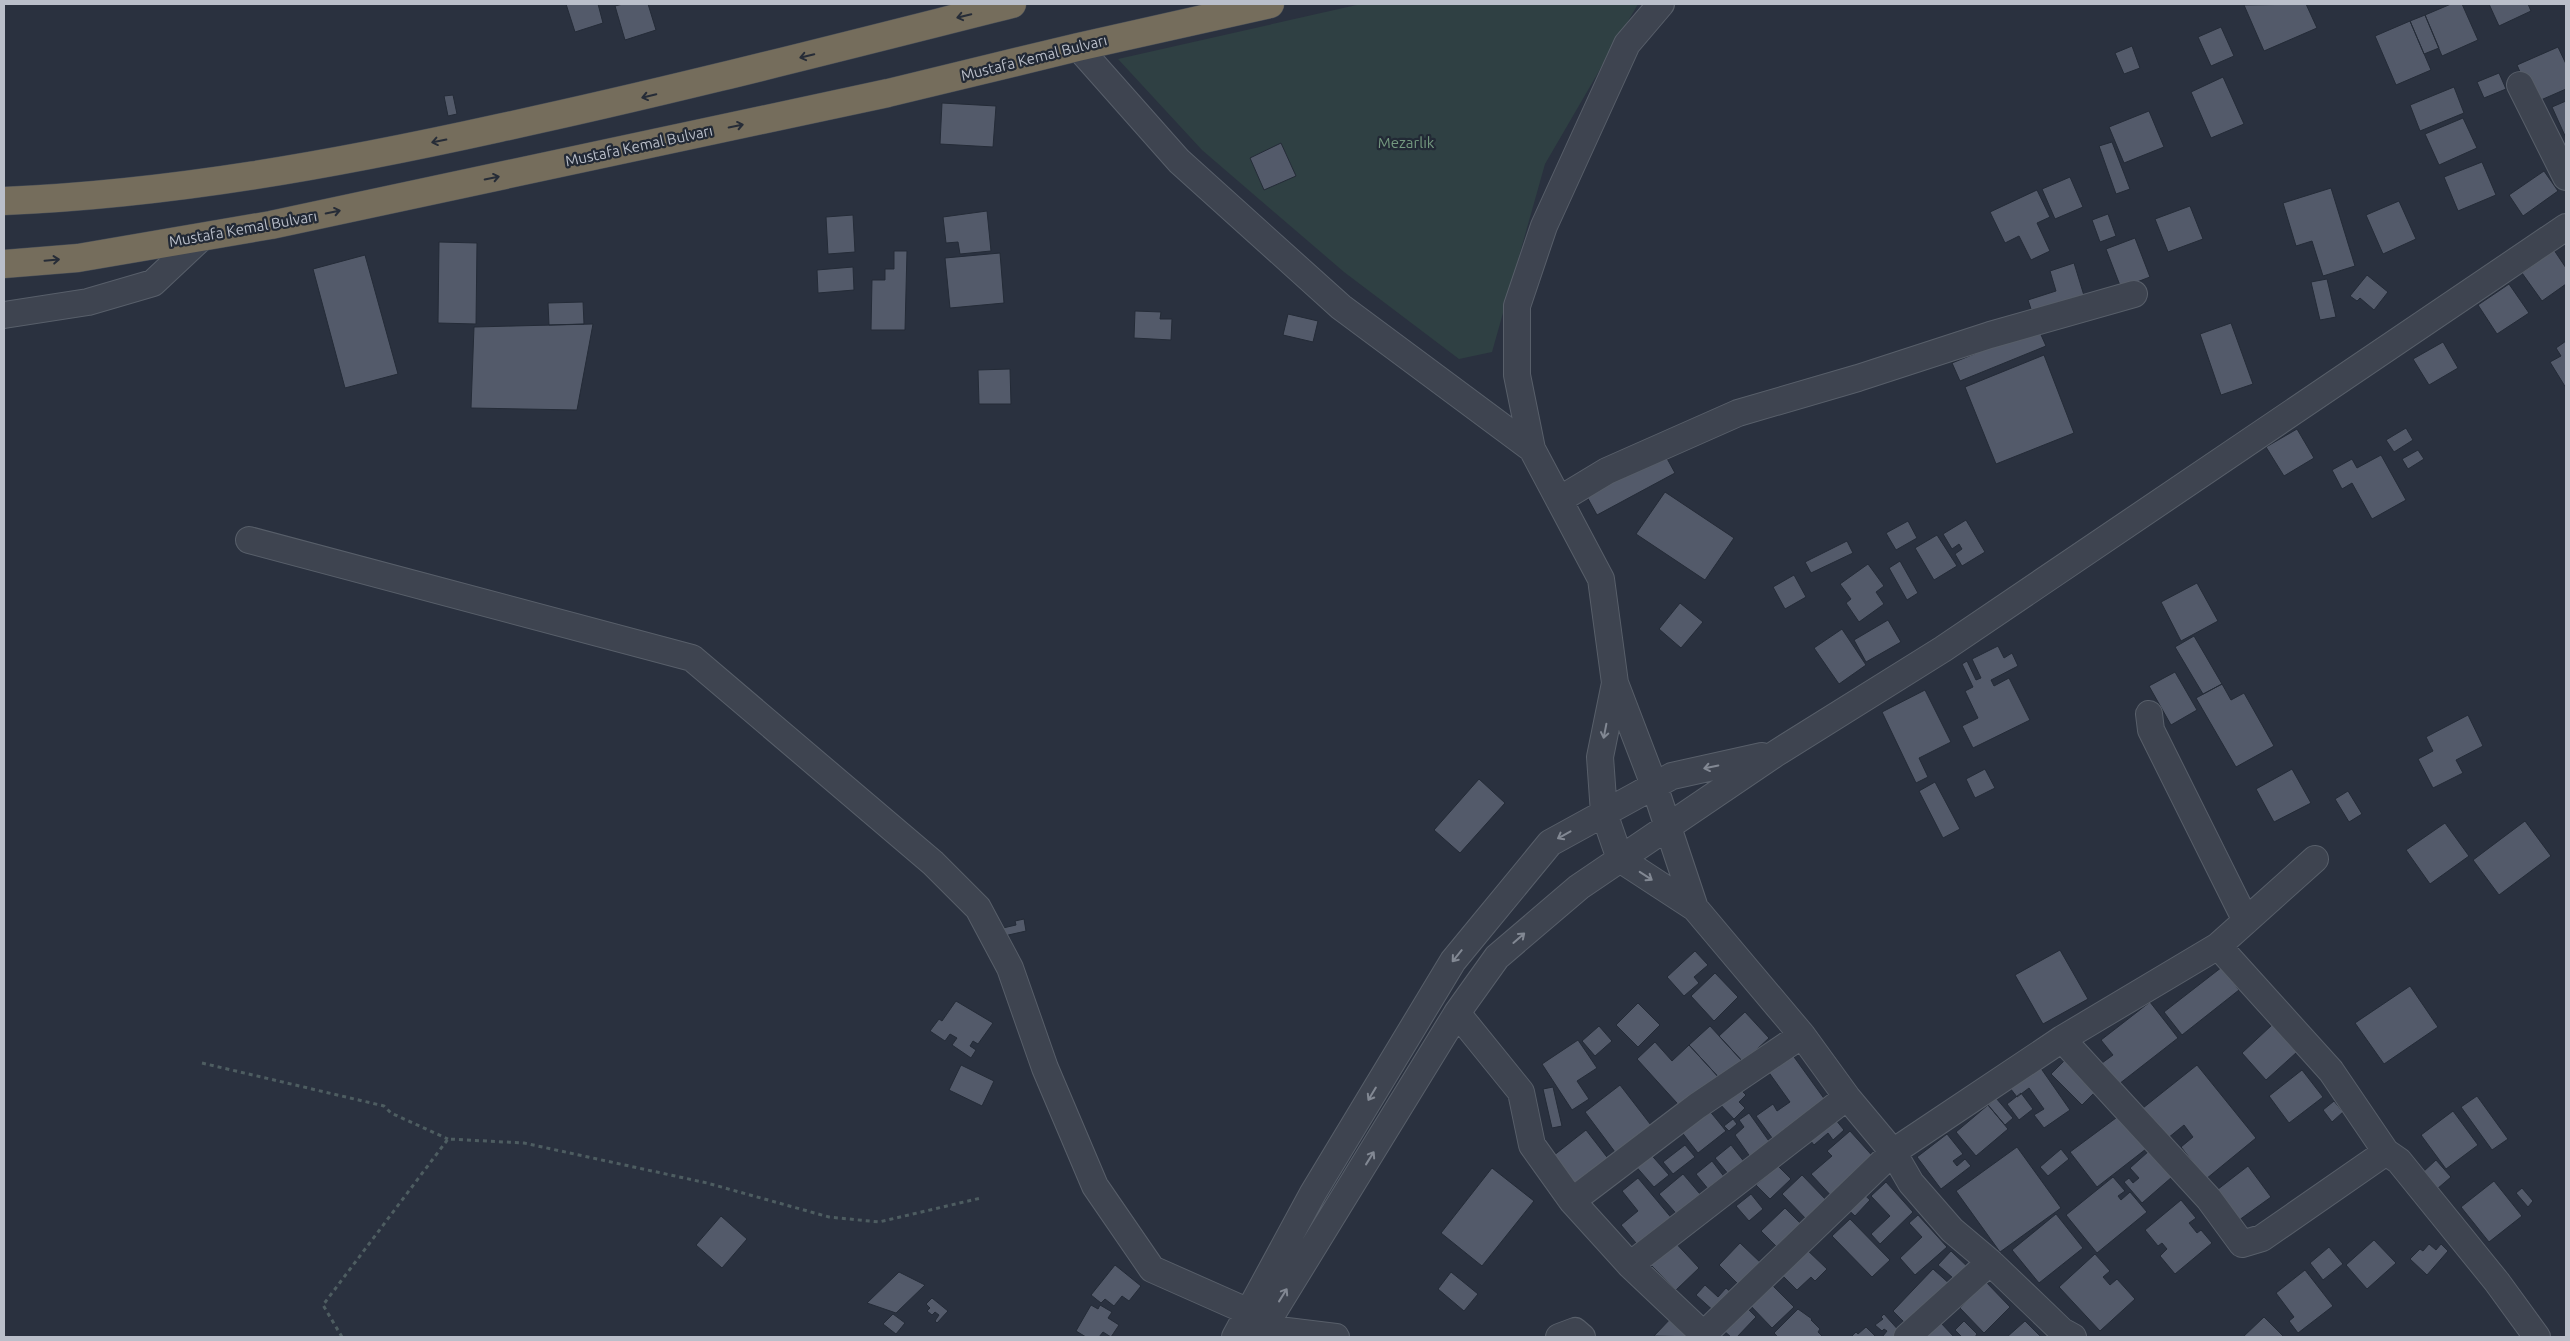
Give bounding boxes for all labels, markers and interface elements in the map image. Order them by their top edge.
one-way arrow [957,12,973,21]
street label: Mustafa Kemal Bulvarı [959,31,1109,84]
one-way arrow [799,52,815,61]
one-way arrow [642,92,658,101]
one-way arrow [728,121,744,130]
street label: Mustafa Kemal Bulvarı [564,122,714,169]
park label: Mezarlık [1378,134,1435,151]
one-way arrow [432,137,448,146]
one-way arrow [484,173,500,182]
street label: Mustafa Kemal Bulvarı [168,207,318,250]
one-way arrow [325,207,341,216]
one-way arrow [44,255,60,265]
one-way arrow [1600,722,1610,738]
one-way arrow [1703,763,1719,773]
one-way arrow [1557,831,1572,840]
one-way arrow [1639,871,1653,881]
one-way arrow [1513,932,1526,943]
one-way arrow [1452,949,1463,962]
one-way arrow [1367,1087,1377,1101]
one-way arrow [1365,1151,1375,1165]
one-way arrow [1279,1289,1289,1303]

